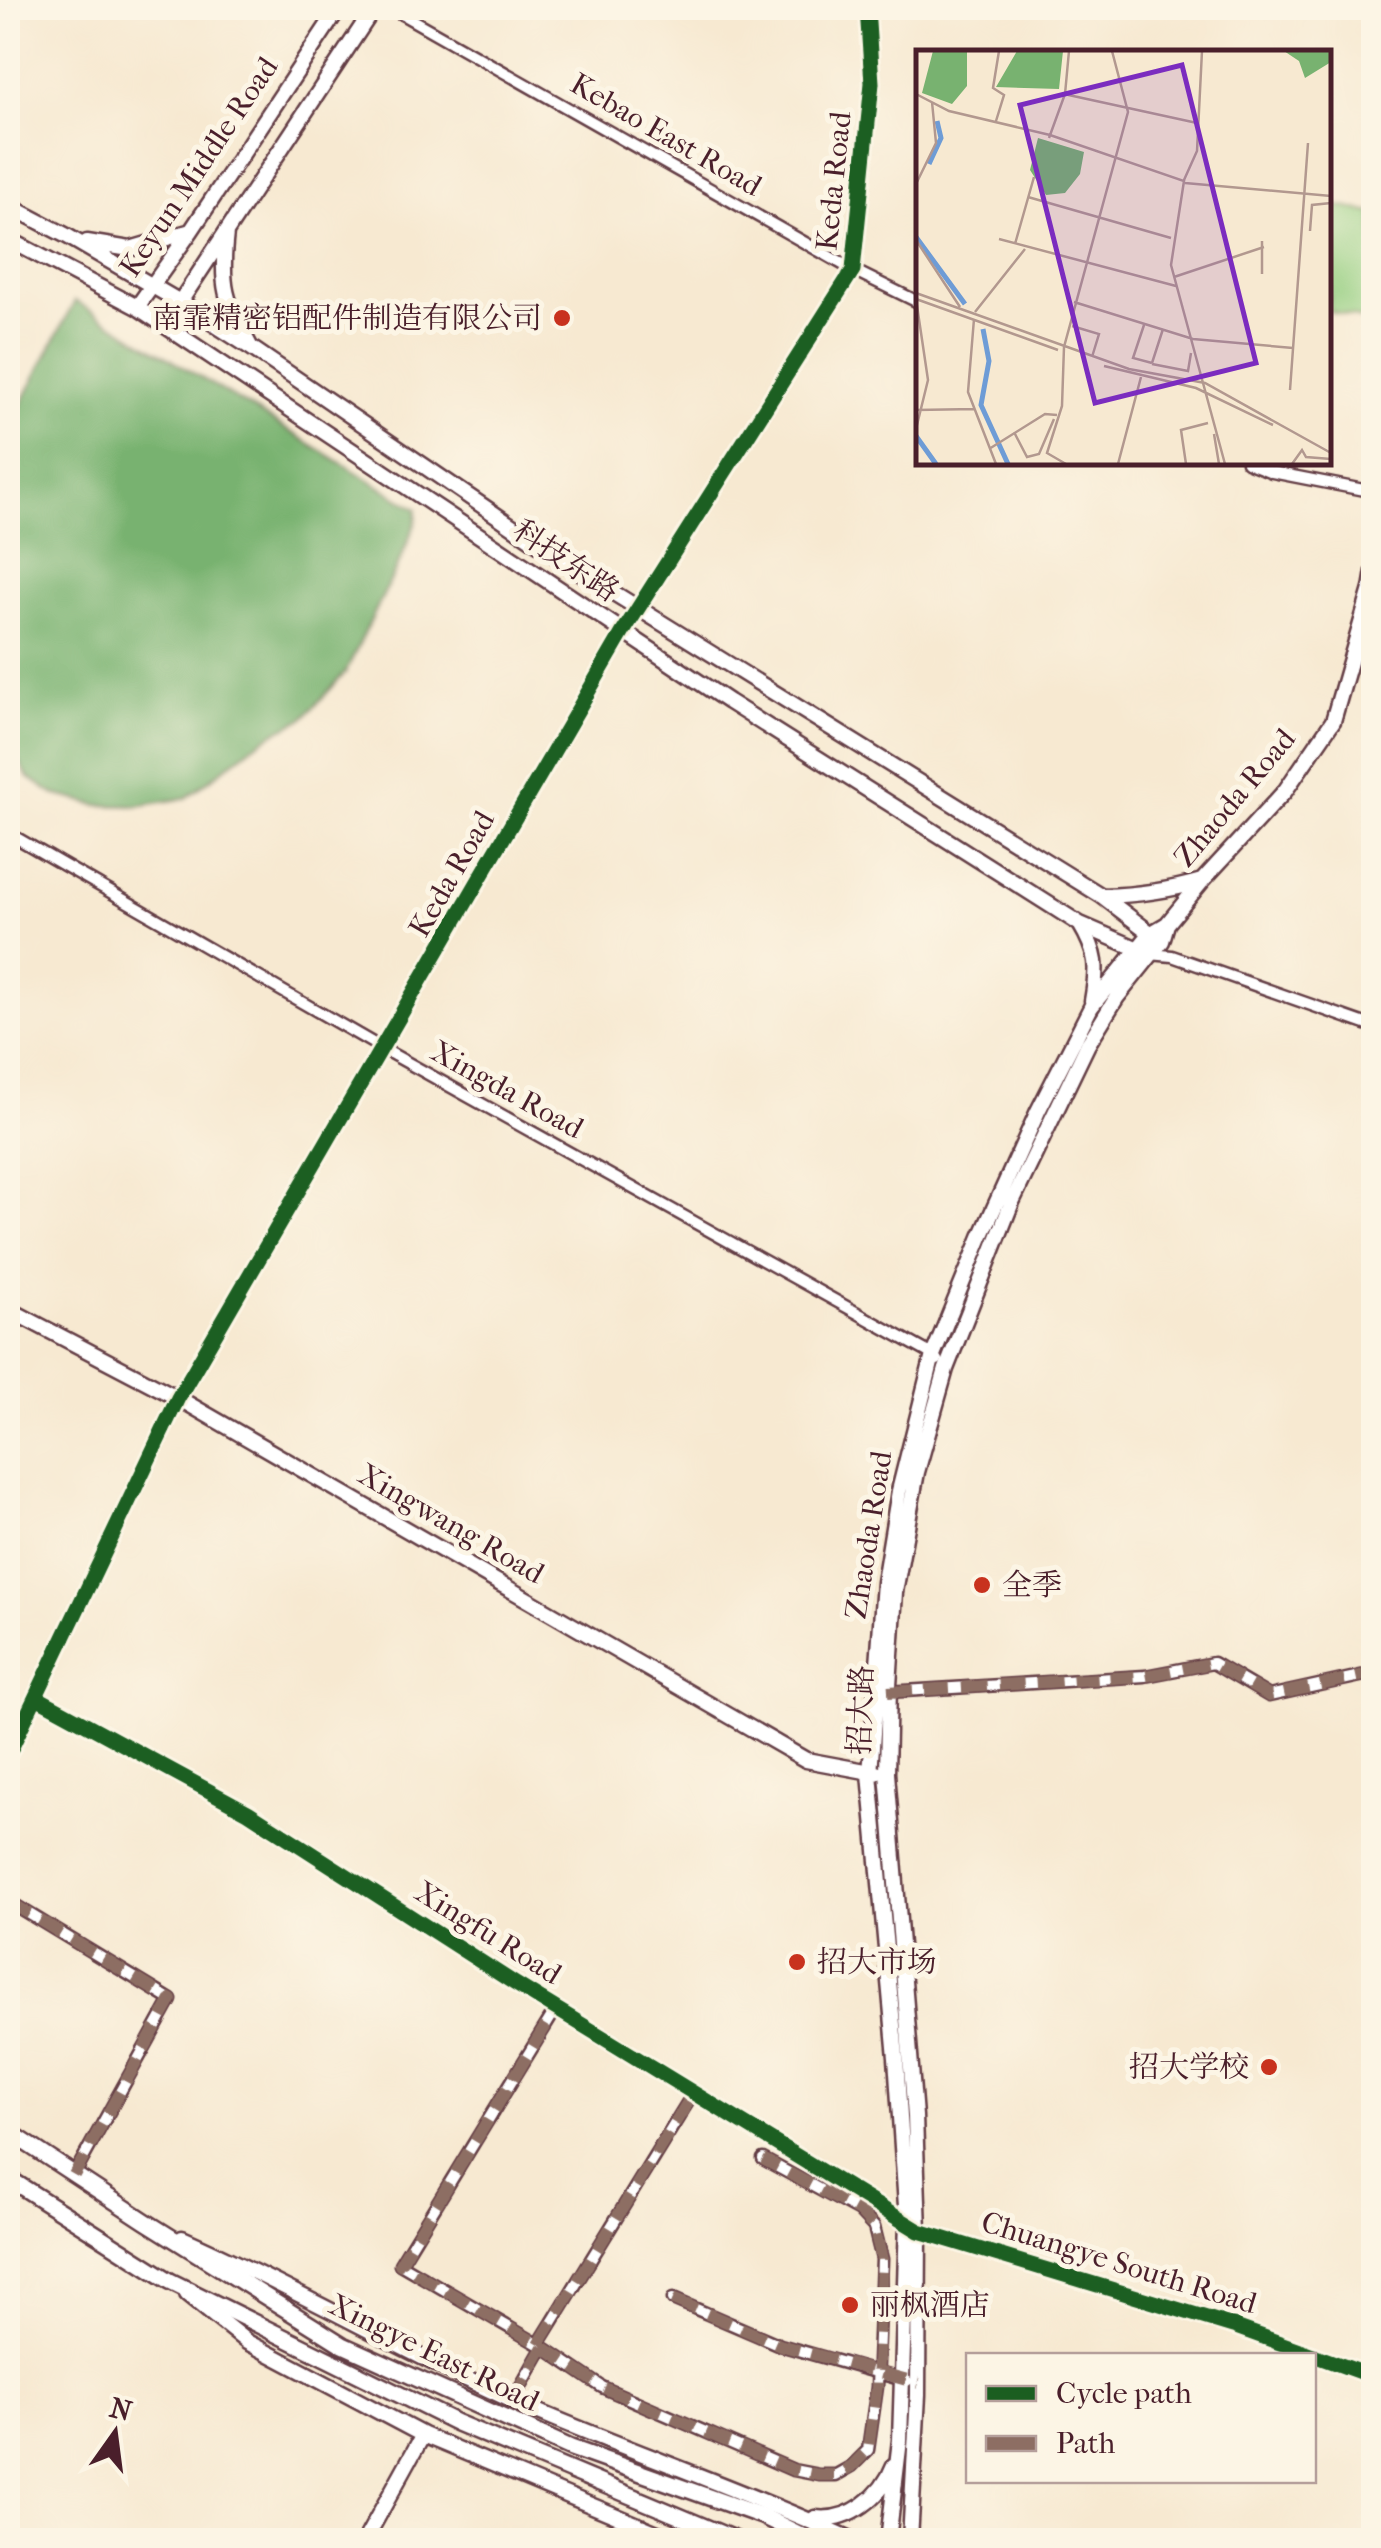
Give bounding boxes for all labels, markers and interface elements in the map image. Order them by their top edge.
street label: Keyun Middle Road [113,50,286,283]
inset map [916,50,1331,465]
street label: Kebao East Road [564,66,768,204]
street label: Keda Road [809,109,859,252]
place label: 南霏精密铝配件制造有限公司 [152,301,542,336]
marker: 南霏精密铝配件制造有限公司 [551,307,573,329]
street label: 科技东路 [506,513,626,609]
street label: Zhaoda Road [1167,721,1303,874]
street label: Keda Road [402,804,502,943]
street label: Xingda Road [425,1034,590,1147]
street label: Zhaoda Road [838,1448,900,1622]
street label: Xingwang Road [352,1457,551,1592]
place label: 全季 [1002,1568,1062,1603]
marker: 全季 [971,1574,993,1596]
street label: 招大路 [842,1664,880,1756]
street label: Xingfu Road [408,1874,568,1992]
place label: 招大市场 [817,1945,937,1980]
marker: 招大市场 [786,1951,808,1973]
place label: 招大学校 [1129,2050,1249,2085]
marker: 招大学校 [1258,2056,1280,2078]
street label: Chuangye South Road [977,2204,1261,2322]
street label: Xingye East Road [323,2287,545,2419]
place label: 丽枫酒店 [870,2288,990,2323]
marker: 丽枫酒店 [839,2294,861,2316]
legend [966,2353,1316,2483]
text: Cycle path [1056,2376,1192,2411]
north arrow [65,2383,165,2483]
text: N [107,2391,136,2428]
text: Path [1056,2426,1115,2461]

